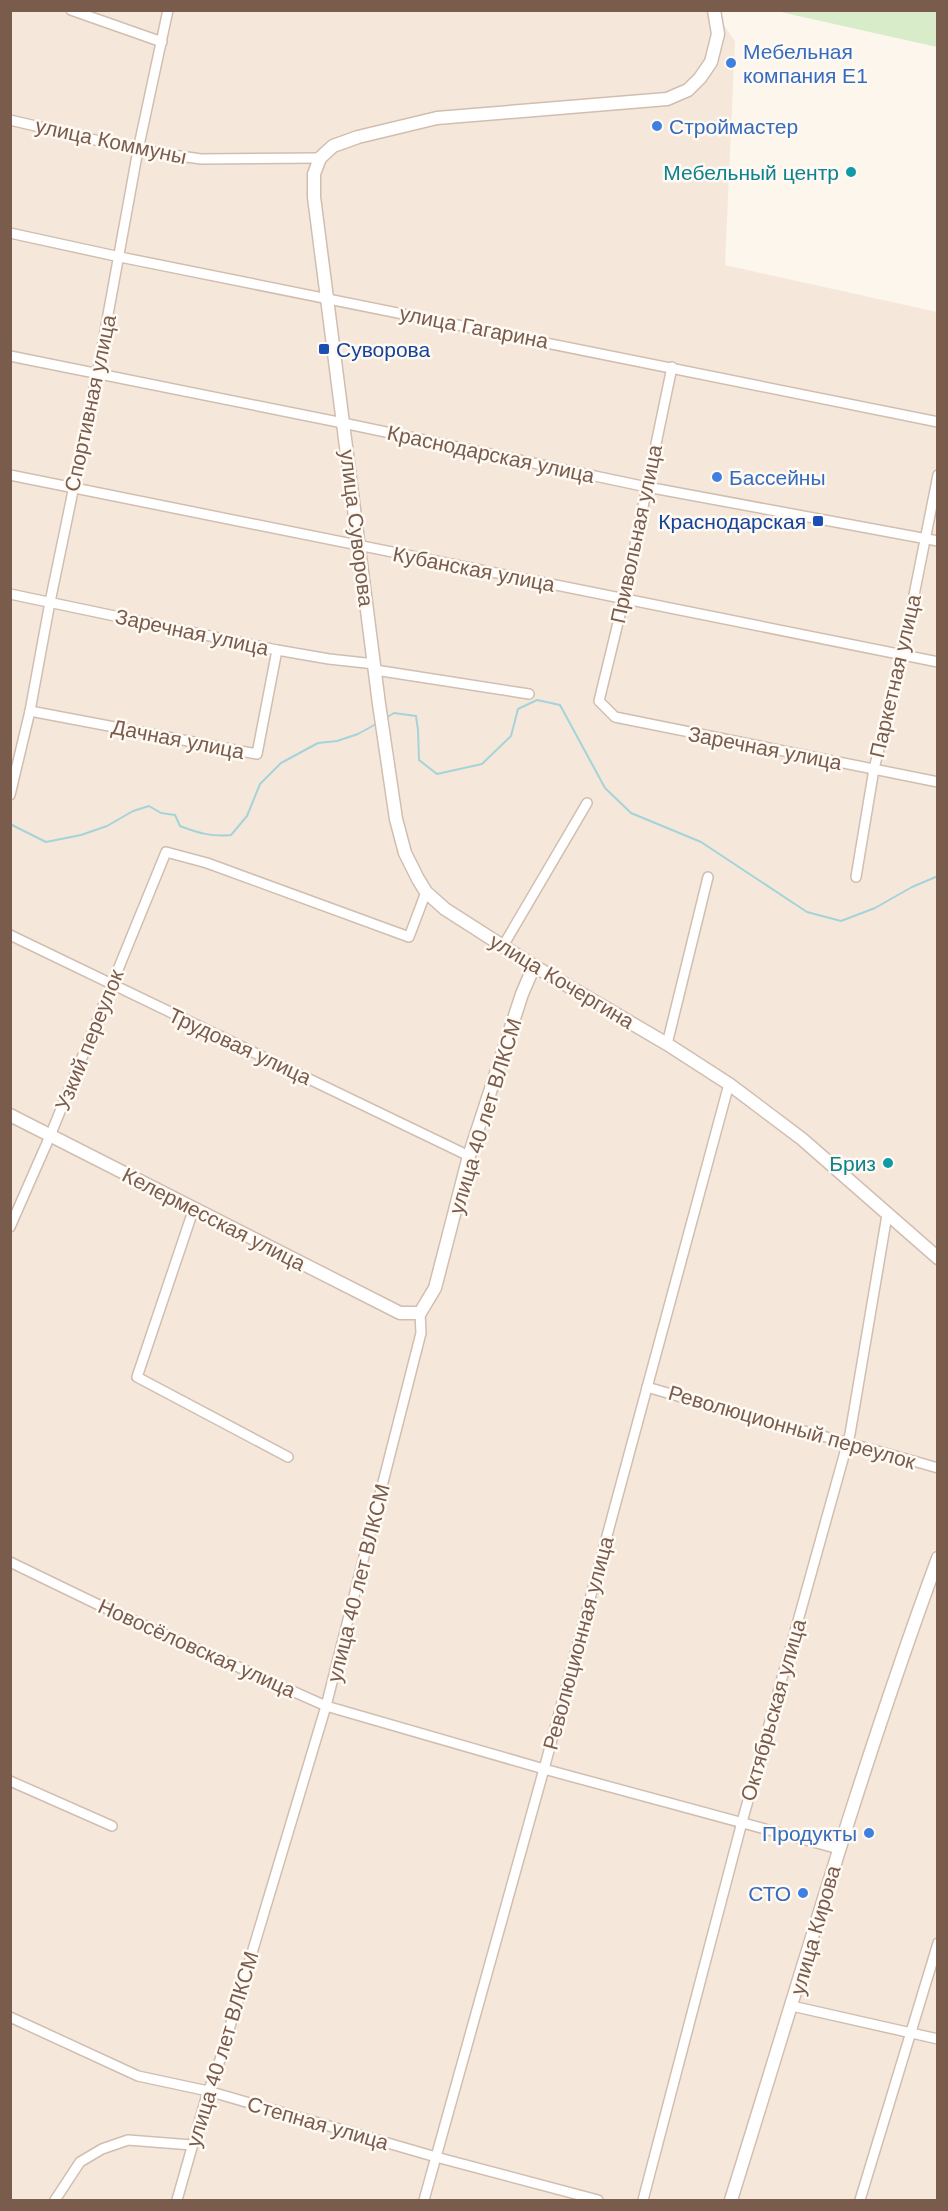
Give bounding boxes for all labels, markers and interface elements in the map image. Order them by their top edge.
place label: Мебельная компания Е1 [743,40,868,87]
marker: Мебельная компания Е1 [724,56,738,70]
street label: улица Коммуны [33,114,189,168]
place label: Строймастер [669,115,798,138]
marker: Строймастер [650,119,664,133]
place label: Мебельный центр [663,161,839,184]
marker: Мебельный центр [844,165,858,179]
street label: улица Гагарина [398,301,551,353]
street label: Спортивная улица [60,312,120,494]
place label: Суворова [336,338,431,361]
marker: Суворова [317,342,331,356]
street label: Краснодарская улица [385,421,597,487]
street label: Привольная улица [606,442,666,625]
street label: улица Суворова [336,448,378,608]
place label: Бассейны [729,466,826,489]
marker: Бассейны [710,470,724,484]
place label: Краснодарская [658,510,806,533]
marker: Краснодарская [811,514,825,528]
street label: Кубанская улица [391,542,557,596]
street label: Паркетная улица [865,592,925,760]
street label: Заречная улица [113,605,271,660]
street label: Дачная улица [110,715,247,763]
street label: Заречная улица [686,722,844,774]
street label: улица Кочергина [486,929,638,1033]
street label: Узкий переулок [50,965,128,1114]
street label: Трудовая улица [165,1003,315,1089]
street label: улица 40 лет ВЛКСМ [444,1015,526,1217]
place label: Бриз [829,1152,876,1175]
marker: Бриз [881,1156,895,1170]
street label: Келермесская улица [119,1163,310,1275]
street label: Революционный переулок [666,1381,919,1474]
street label: улица 40 лет ВЛКСМ [322,1482,394,1684]
street label: Революционная улица [538,1533,618,1752]
street label: Новосёловская улица [95,1594,299,1702]
street label: Октябрьская улица [736,1616,810,1804]
place label: Продукты [762,1822,857,1845]
marker: Продукты [862,1826,876,1840]
street label: улица Кирова [786,1862,845,1997]
place label: СТО [748,1882,791,1905]
marker: СТО [796,1886,810,1900]
street label: улица 40 лет ВЛКСМ [181,1948,263,2150]
street label: Степная улица [245,2092,392,2154]

